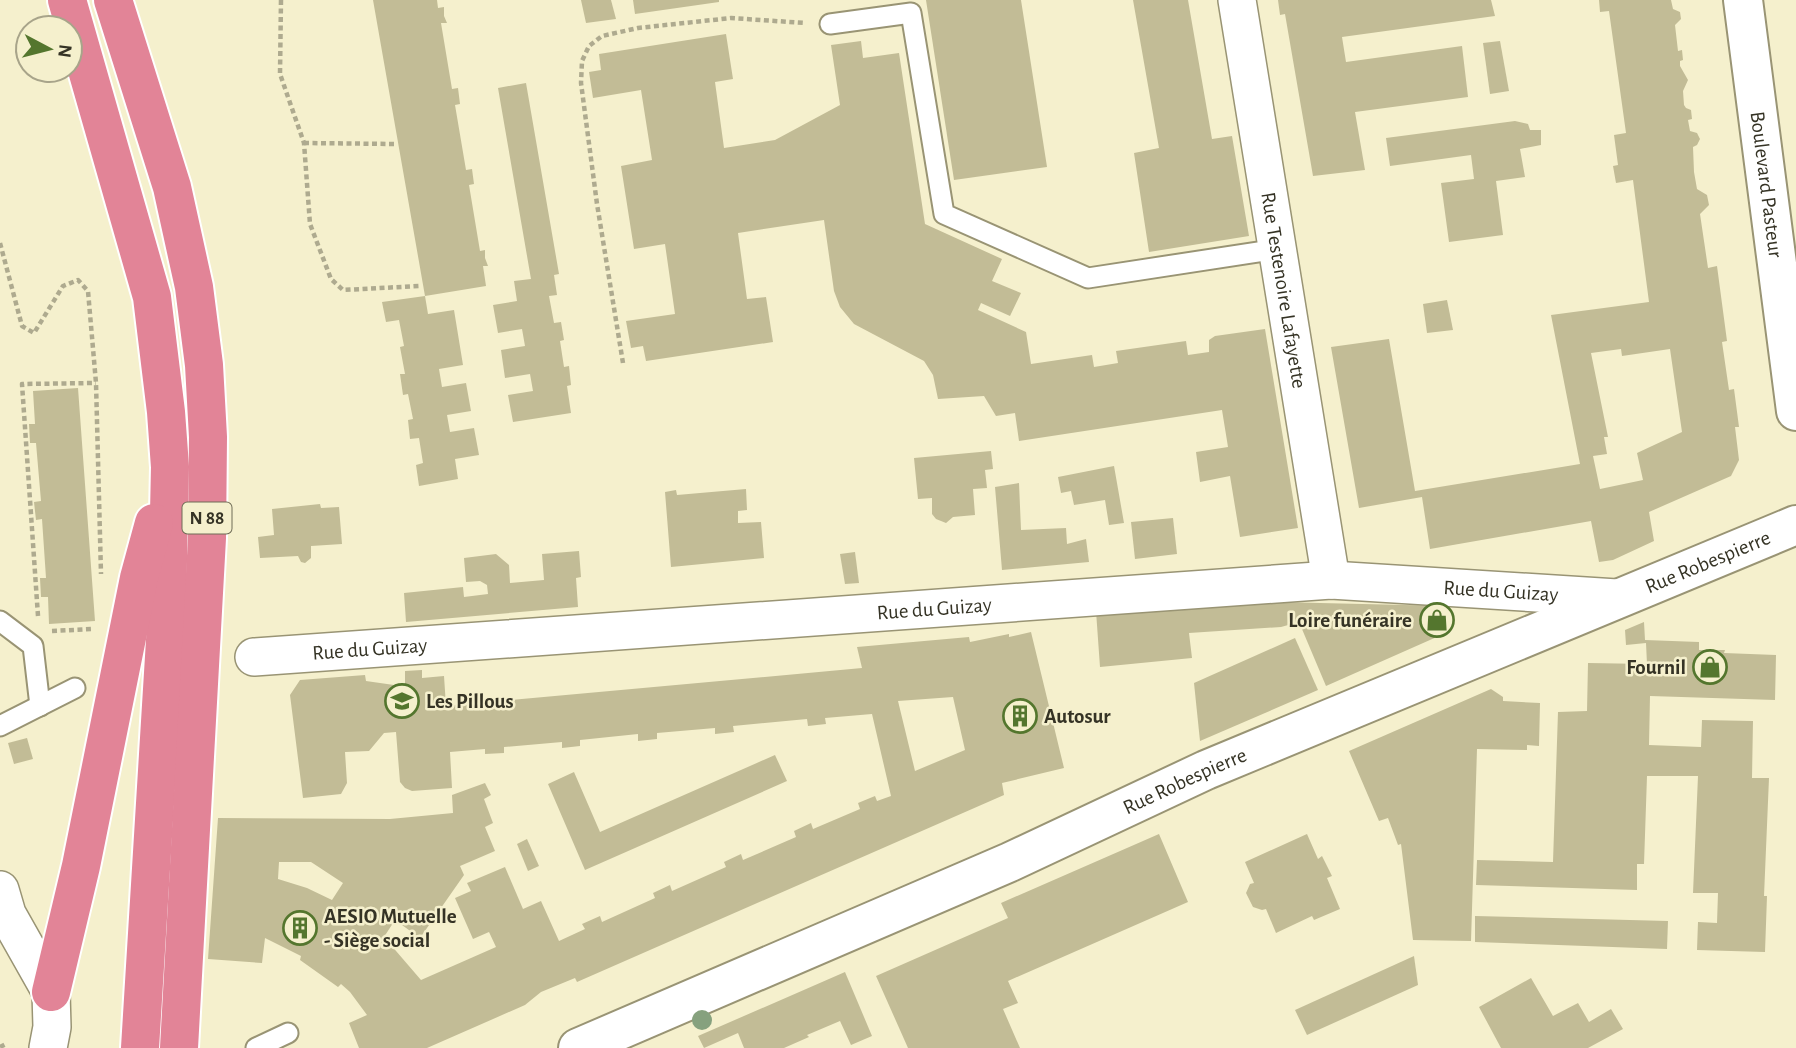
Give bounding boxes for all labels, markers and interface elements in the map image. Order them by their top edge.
north arrow [14,14,84,84]
text: N [54,43,75,59]
street label: Boulevard Pasteur [1747,110,1787,259]
street label: Rue Testenoire Lafayette [1258,190,1310,390]
road number: N 88 [182,503,232,534]
street label: Rue Robespierre [1642,526,1773,597]
street label: Rue du Guizay [1443,577,1559,605]
street label: Rue du Guizay [876,594,993,623]
shop icon: Loire funéraire [1418,601,1456,639]
place label: Loire funéraire [1288,610,1412,631]
street label: Rue du Guizay [311,634,428,663]
shop icon: Fournil [1691,648,1729,686]
place label: Fournil [1626,657,1686,678]
school or university icon: Les Pillous [383,682,421,720]
place label: Les Pillous [426,691,514,712]
building icon: Autosur [1001,697,1039,735]
place label: Autosur [1044,706,1111,727]
street label: Rue Robespierre [1120,744,1250,818]
place label: AESIO Mutuelle - Siège social [324,906,457,951]
building icon: AESIO Mutuelle - Siège social [281,909,319,947]

